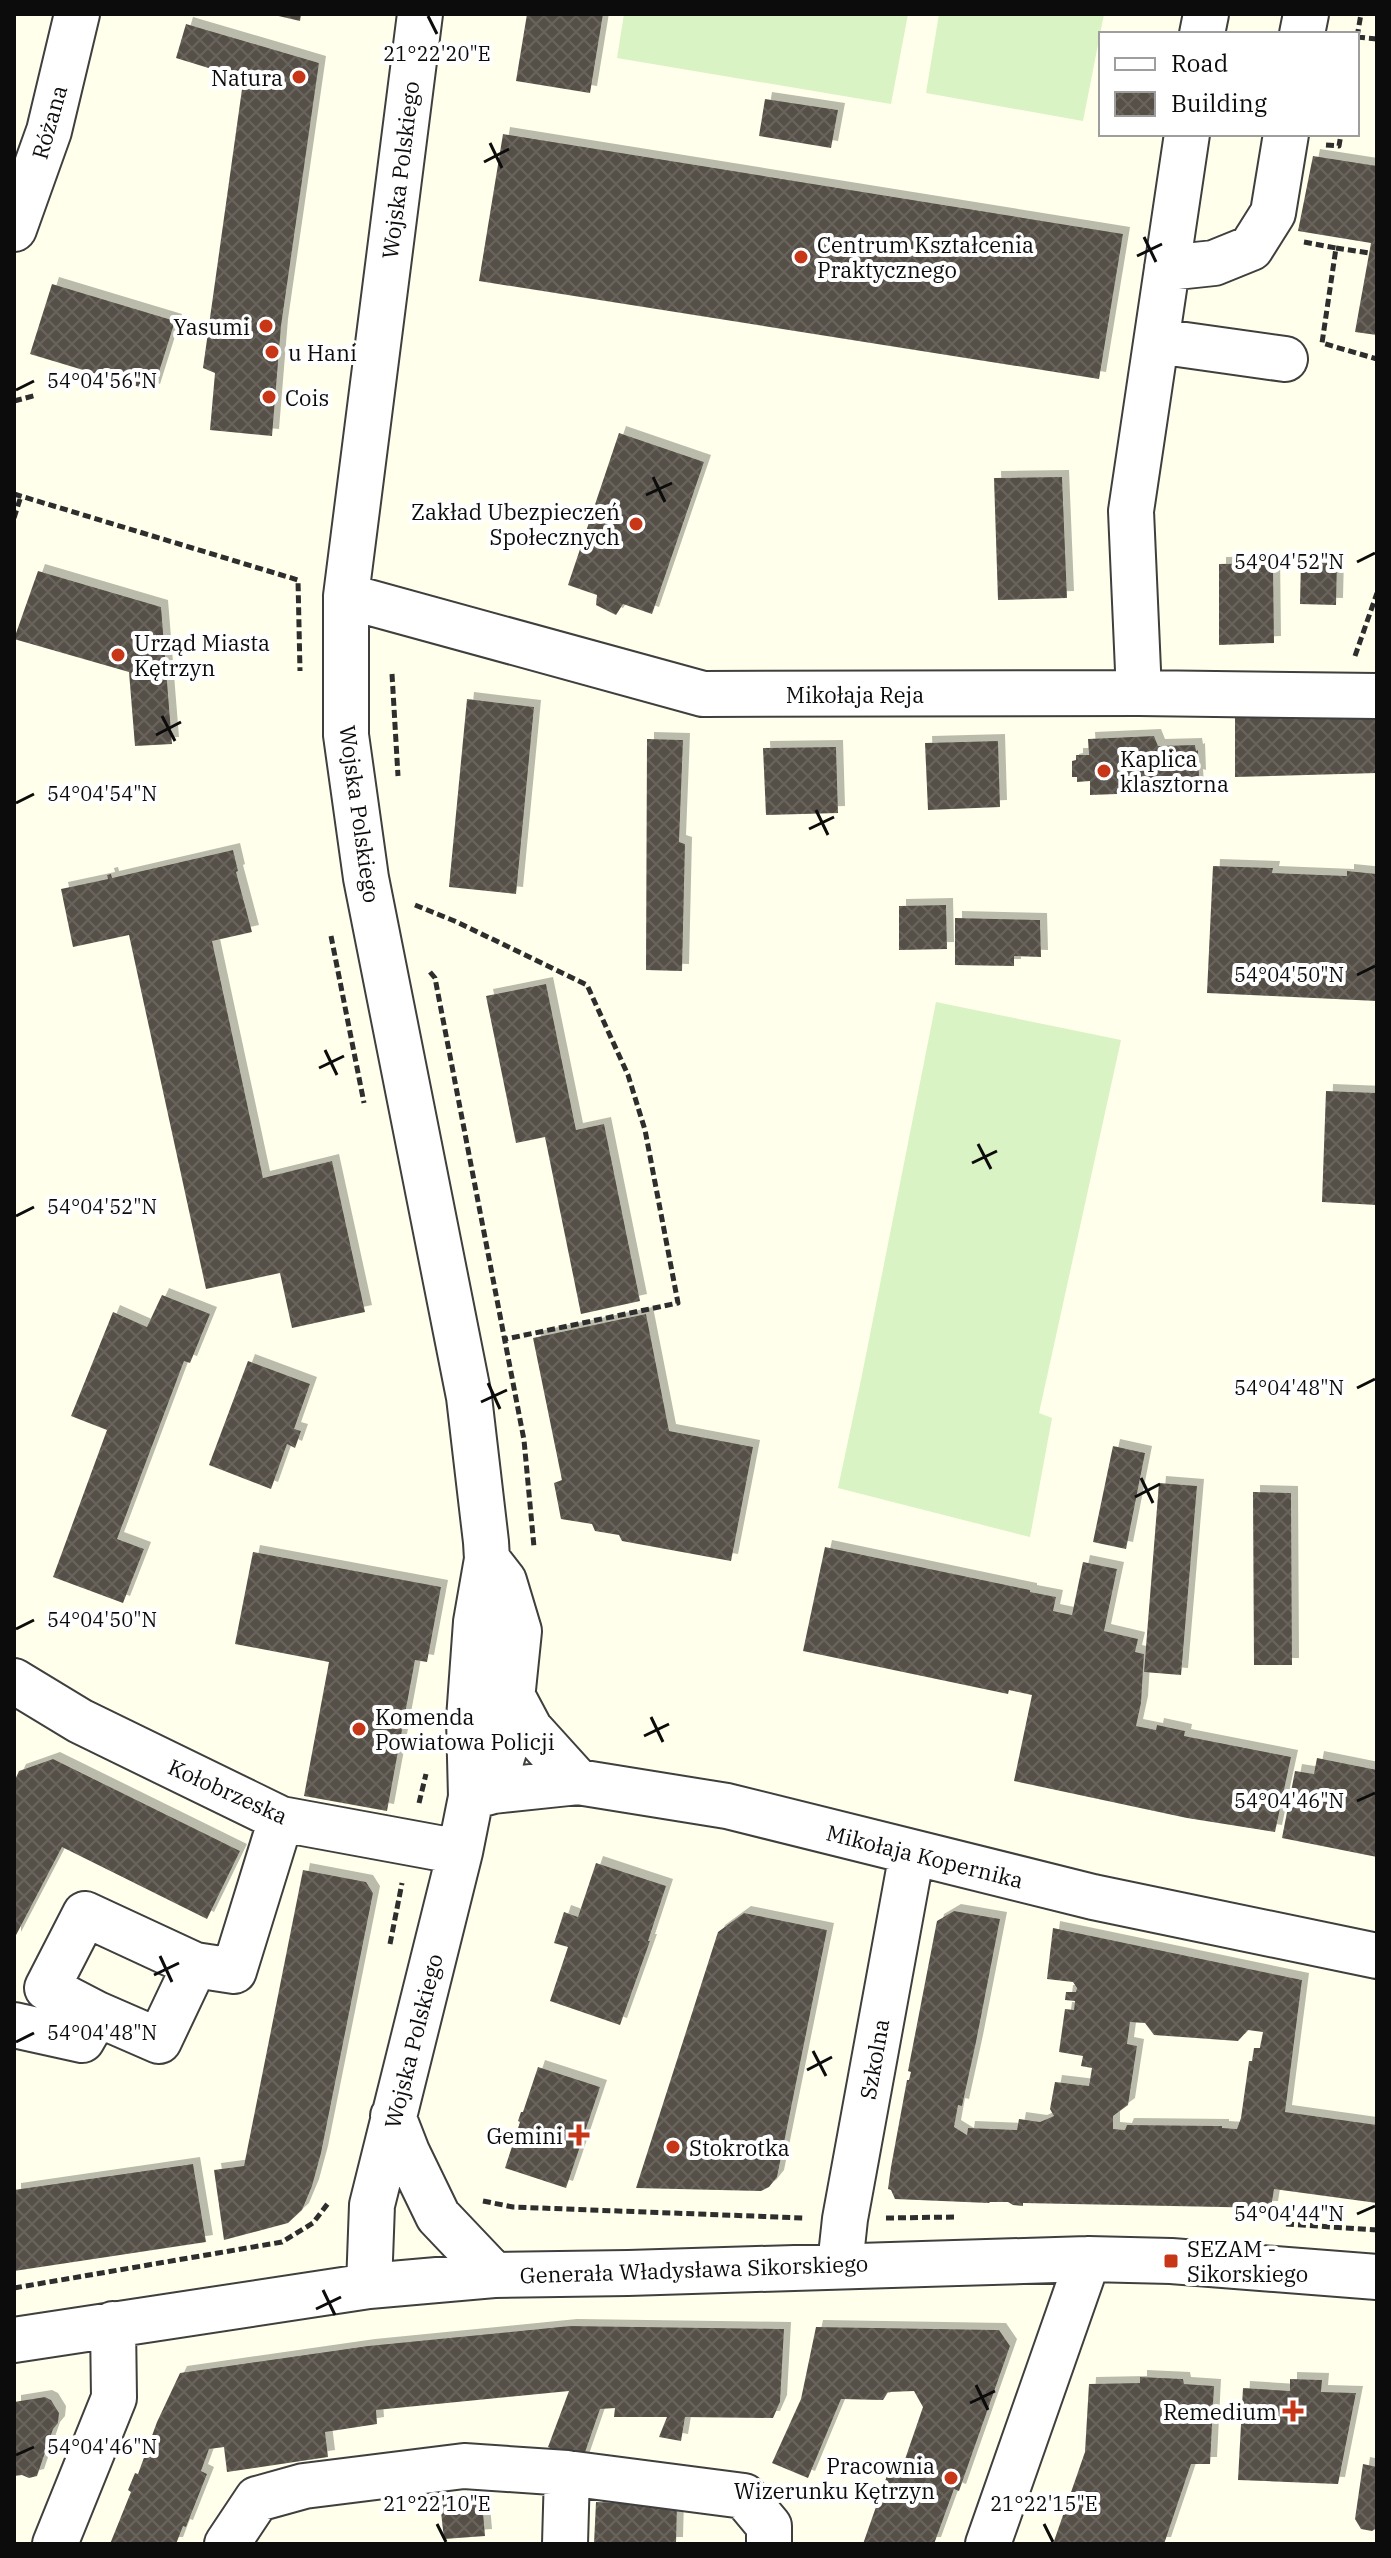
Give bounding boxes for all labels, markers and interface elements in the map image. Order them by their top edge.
legend [1099,32,1359,136]
text: 21°22'20"E [383,40,491,67]
text: Road [1171,47,1228,79]
place label: Natura [211,63,283,92]
marker: Natura [290,68,308,86]
street label: Wojska Polskiego [375,79,425,261]
street label: Różana [25,82,73,162]
text: Building [1171,87,1267,119]
place label: Centrum Kształcenia Praktycznego [817,230,1034,284]
marker: Centrum Kształcenia Praktycznego [792,248,810,266]
place label: Yasumi [173,312,250,341]
marker: Yasumi [257,317,275,335]
place label: u Hani [288,338,357,367]
marker: u Hani [263,343,281,361]
text: 54°04'56"N [47,367,157,394]
place label: Cois [285,383,329,412]
marker: Cois [260,388,278,406]
place label: Zakład Ubezpieczeń Społecznych [411,497,620,551]
marker: Zakład Ubezpieczeń Społecznych [627,515,645,533]
text: 54°04'52"N [1234,548,1344,575]
place label: Urząd Miasta Kętrzyn [134,628,270,682]
marker: Urząd Miasta Kętrzyn [109,646,127,664]
street label: Mikołaja Reja [786,680,924,709]
street label: Wojska Polskiego [333,723,387,905]
place label: Kaplica klasztorna [1120,744,1229,798]
marker: Kaplica klasztorna [1095,762,1113,780]
text: 54°04'54"N [47,780,157,807]
text: 54°04'50"N [1234,961,1344,988]
text: 54°04'52"N [47,1193,157,1220]
text: 54°04'48"N [1234,1374,1344,1401]
text: 54°04'50"N [47,1606,157,1633]
place label: Komenda Powiatowa Policji [375,1702,555,1756]
marker: Komenda Powiatowa Policji [350,1720,368,1738]
street label: Kołobrzeska [164,1752,292,1830]
text: 54°04'46"N [1234,1787,1344,1814]
street label: Mikołaja Kopernika [823,1817,1027,1895]
street label: Wojska Polskiego [377,1951,449,2131]
street label: Szkolna [853,2016,895,2102]
text: 54°04'48"N [47,2019,157,2046]
place label: Gemini [486,2121,563,2150]
marker: Gemini [570,2126,588,2144]
place label: Stokrotka [689,2133,790,2162]
marker: Stokrotka [664,2138,682,2156]
text: 54°04'44"N [1234,2200,1344,2227]
place label: SEZAM - Sikorskiego [1187,2234,1308,2288]
street label: Generała Władysława Sikorskiego [519,2248,869,2290]
marker: SEZAM - Sikorskiego [1162,2252,1180,2270]
place label: Remedium [1163,2397,1277,2426]
marker: Remedium [1284,2402,1302,2420]
text: 54°04'46"N [47,2433,157,2460]
place label: Pracownia Wizerunku Kętrzyn [734,2451,935,2505]
marker: Pracownia Wizerunku Kętrzyn [942,2469,960,2487]
text: 21°22'10"E [383,2490,491,2517]
text: 21°22'15"E [990,2490,1098,2517]

